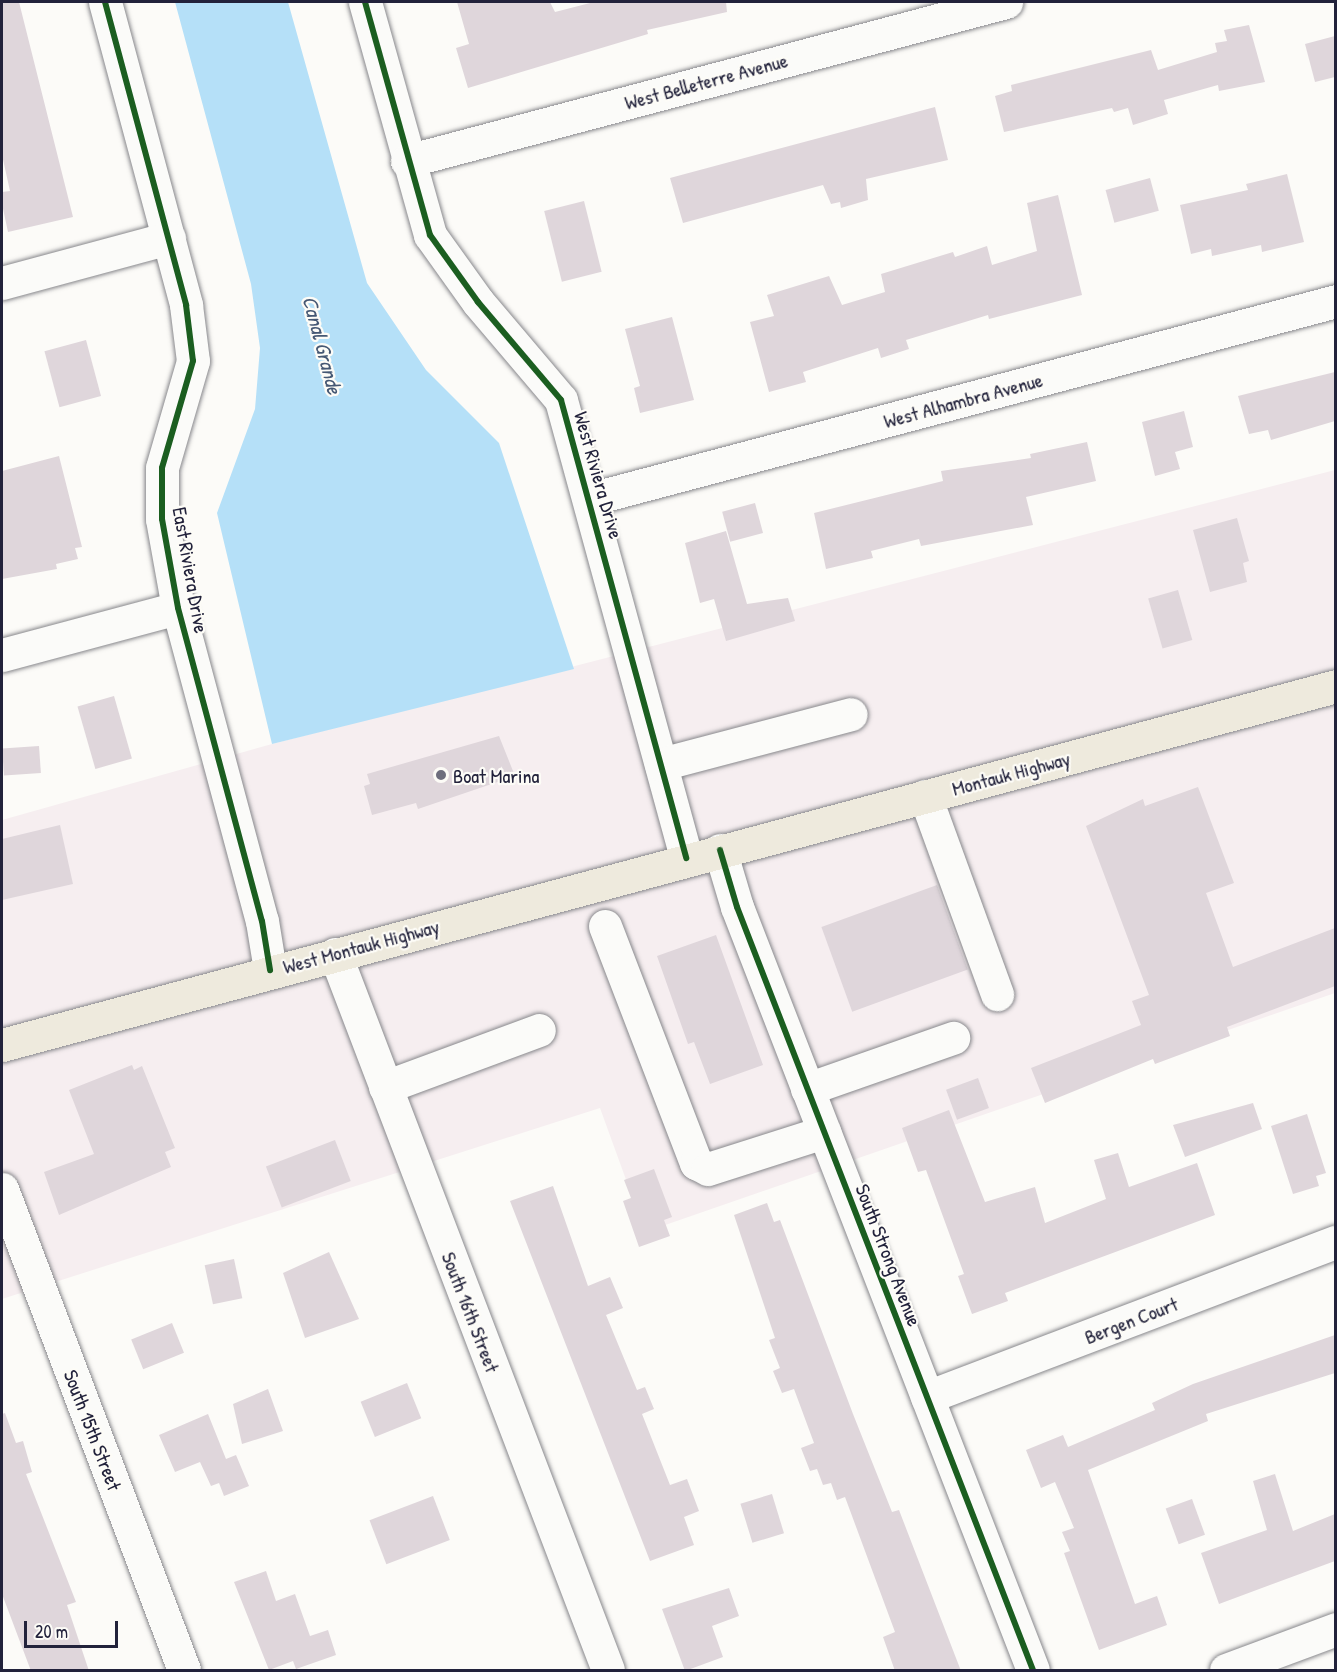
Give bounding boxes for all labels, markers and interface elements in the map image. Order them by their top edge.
street label: West Belleterre Avenue [622,48,790,114]
water label: Canal Grande [297,293,347,397]
street label: West Alhambra Avenue [881,367,1045,433]
street label: West Riviera Drive [569,409,629,541]
street label: East Riviera Drive [168,505,214,635]
street label: Montauk Highway [949,746,1073,800]
place label: Boat Marina [453,763,539,787]
marker: Boat Marina [434,768,448,782]
street label: West Montauk Highway [280,914,442,978]
street label: South Strong Avenue [851,1181,927,1329]
street label: South 16th Street [437,1249,505,1375]
street label: Bergen Court [1081,1291,1181,1349]
street label: South 15th Street [59,1366,127,1494]
scale bar [27,1609,122,1647]
text: 20 m [35,1619,68,1644]

